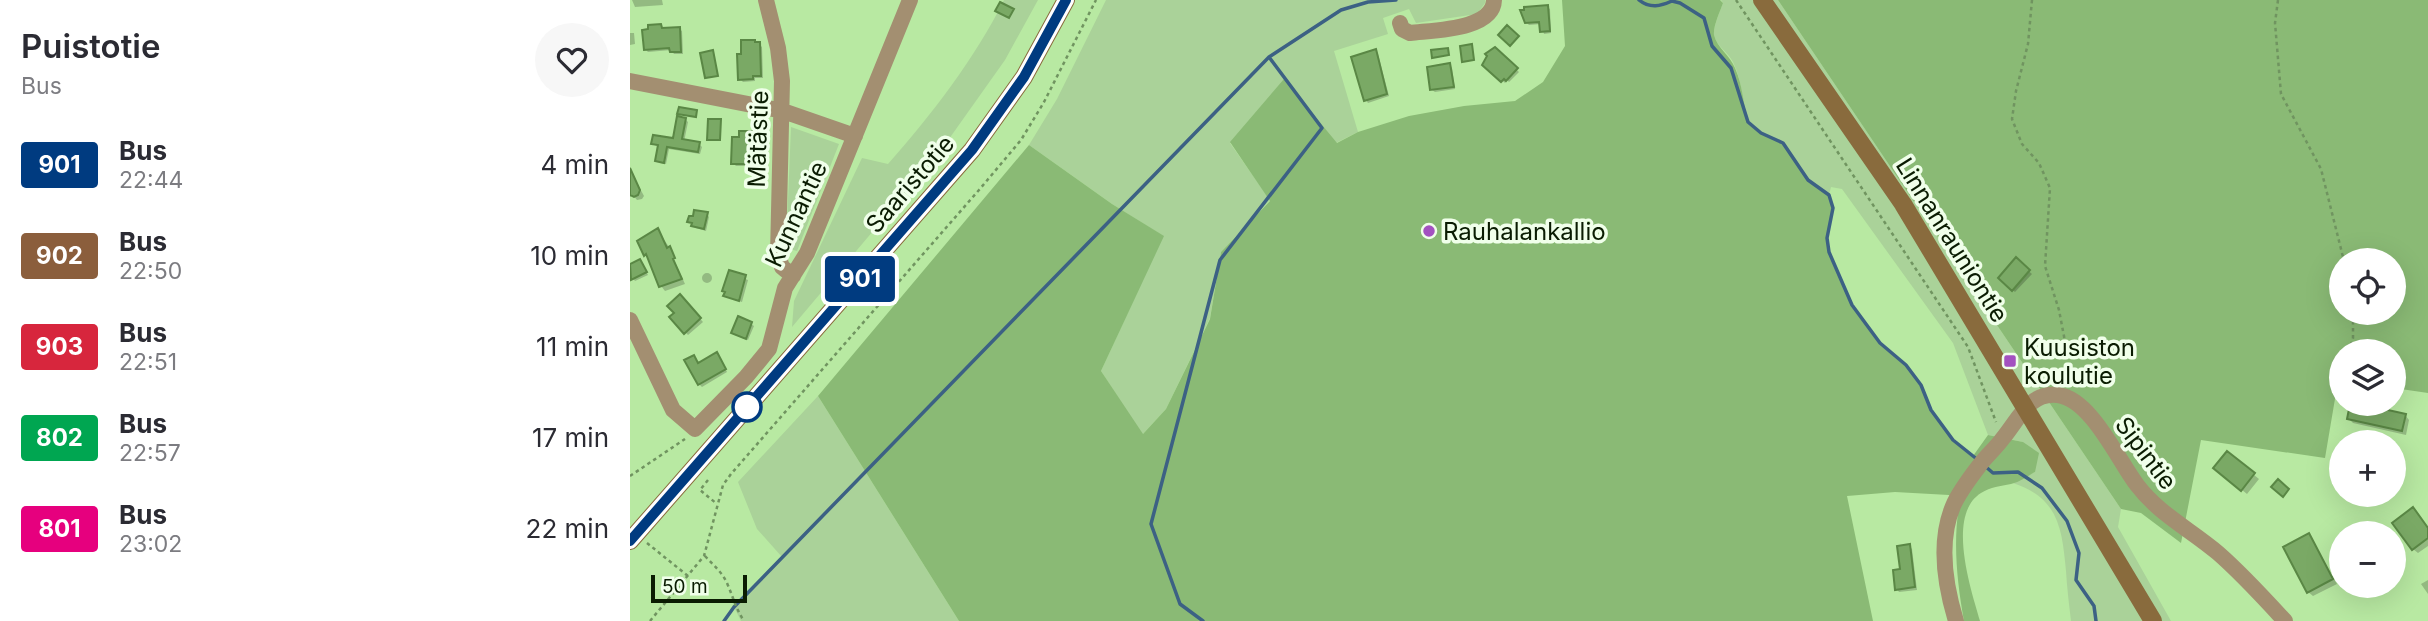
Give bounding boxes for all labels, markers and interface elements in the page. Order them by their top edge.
button: heart [535,23,609,97]
text: Puistotie [21,26,160,66]
text: Bus [21,72,62,100]
street label: Mätästie [742,90,774,188]
street label: Saaristotie [860,129,960,239]
text: Bus [119,135,167,166]
text: 4 min [540,149,609,180]
text: 901 [38,150,81,179]
street label: Linnanrauniontie [1890,152,2014,328]
street label: Kunnantie [759,157,833,271]
text: 22:44 [119,166,183,194]
place label: Rauhalankallio [1443,217,1606,246]
marker: Rauhalankallio [1421,223,1437,239]
text: Bus [119,226,167,257]
text: 10 min [530,240,609,271]
text: 902 [36,241,83,270]
map controls [2329,248,2406,598]
button: locate [2329,248,2406,325]
line badge: 901 [820,256,900,302]
text: 22:50 [119,257,182,285]
text: 901 [839,264,881,293]
text: Bus [119,317,167,348]
text: 11 min [536,331,609,362]
text: 903 [36,332,83,361]
place label: Kuusiston koulutie [2024,333,2135,390]
button: layers [2329,339,2406,416]
text: 22:51 [119,348,177,376]
marker: Kuusiston koulutie [2002,353,2018,369]
unlabelled marker [732,392,762,422]
text: Bus [119,408,167,439]
street label: Sipintie [2109,411,2183,495]
text: 17 min [532,422,609,453]
text: 802 [36,423,83,452]
button: + [2329,430,2406,507]
text: 22:57 [119,439,181,467]
text: Bus [119,499,167,530]
text: 22 min [526,513,609,544]
text: 801 [38,514,81,543]
button: − [2329,521,2406,598]
text: 23:02 [119,530,182,558]
scale bar [651,572,747,604]
text: 50 m [662,575,708,598]

